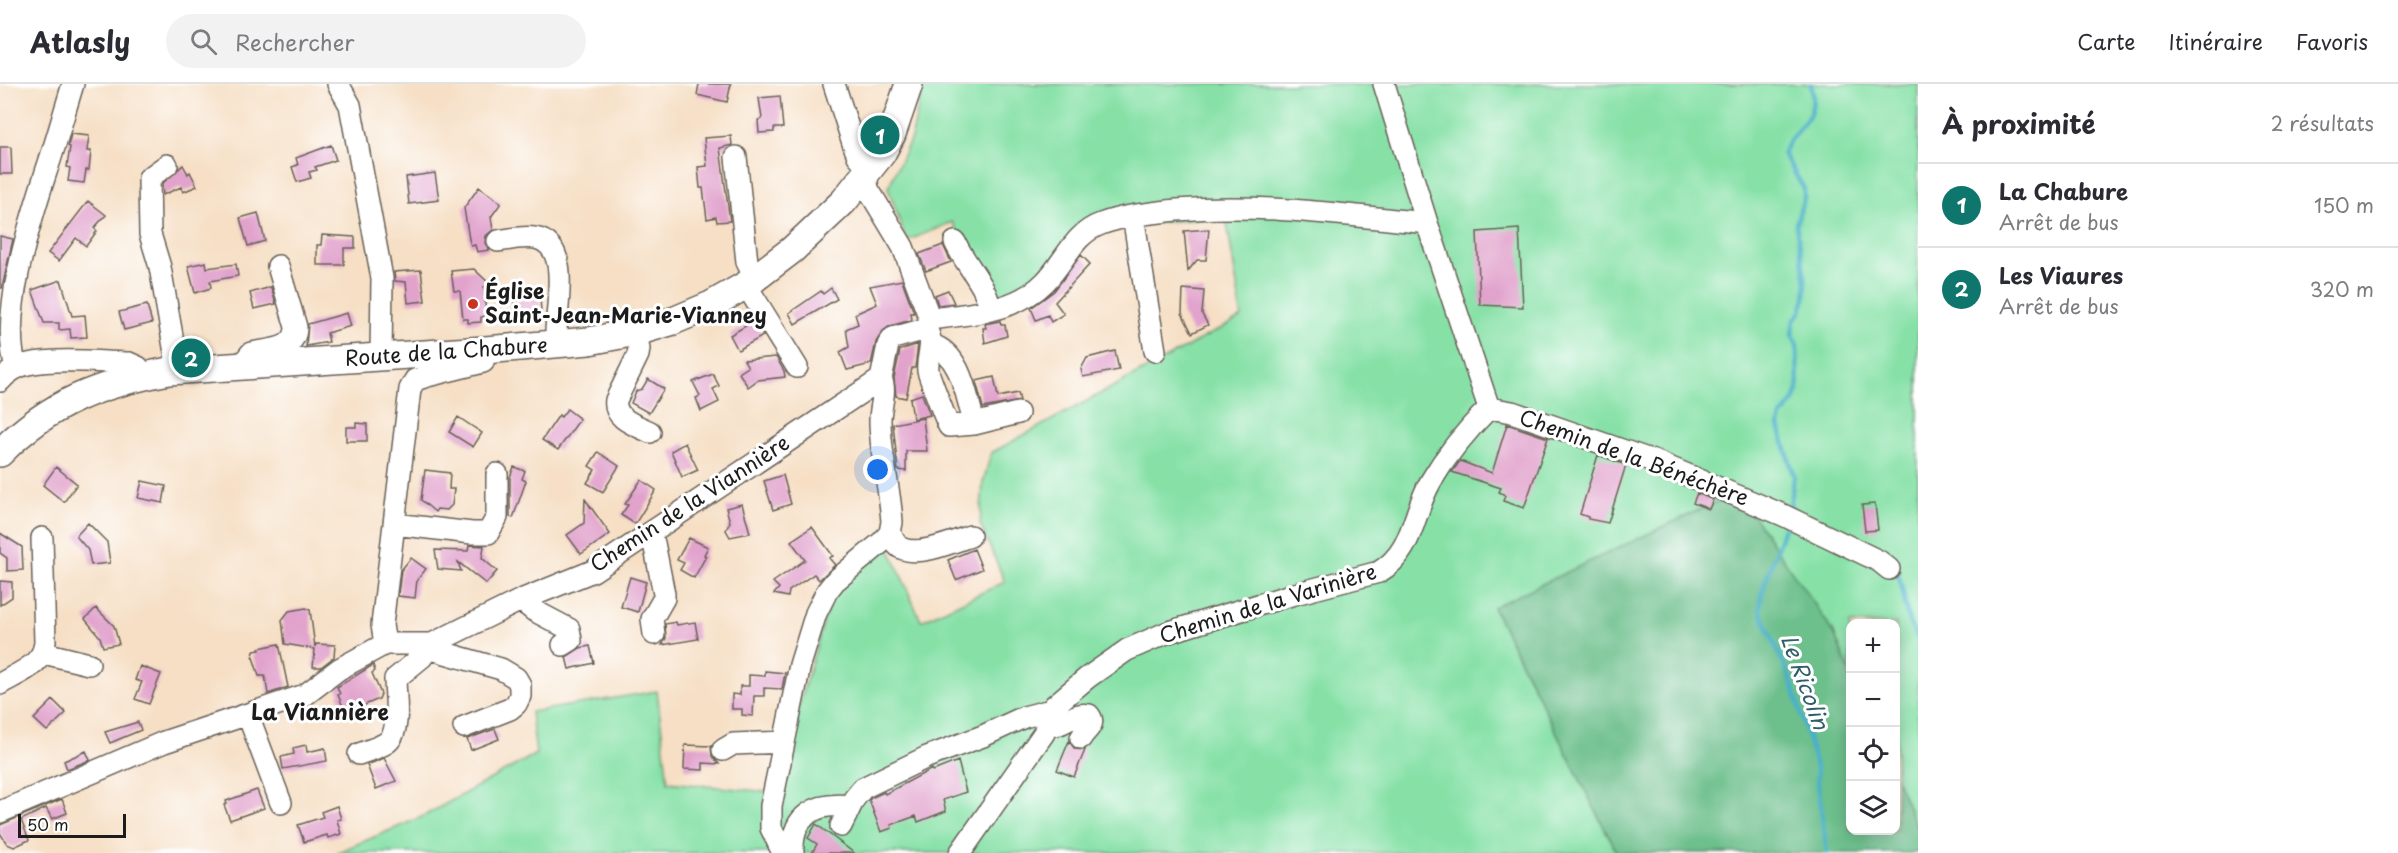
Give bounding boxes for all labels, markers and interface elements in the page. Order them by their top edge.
search box [166,14,586,68]
text: Atlasly [30,20,130,63]
icon: search [187,25,220,58]
text: Rechercher [235,25,355,58]
text: Carte [2077,25,2136,57]
text: Itinéraire [2169,25,2263,57]
text: Favoris [2296,25,2368,57]
text: À proximité [1942,104,2096,143]
text: 2 résultats [2271,108,2374,138]
pin: 1 [860,112,900,158]
text: La Chabure [1999,174,2128,207]
text: 1 [1957,190,1966,220]
text: 150 m [2314,190,2374,220]
text: Arrêt de bus [1999,207,2119,237]
text: Les Viaures [1999,258,2123,291]
place label: Église Saint-Jean-Marie-Vianney [485,274,767,330]
text: 2 [1954,274,1969,304]
text: 320 m [2310,274,2374,304]
text: Arrêt de bus [1999,291,2119,321]
marker: Église Saint-Jean-Marie-Vianney [466,297,480,311]
street label: Route de la Chabure [343,327,548,373]
pin: 2 [172,336,210,380]
street label: Chemin de la Bénéchère [1515,400,1754,513]
street label: Chemin de la Viannière [583,426,795,579]
your location [863,455,892,484]
street label: Chemin de la Varinière [1155,554,1380,650]
map controls [1846,619,1900,835]
button: + [1846,619,1900,673]
water label: Le Ricolin [1774,629,1839,735]
button: − [1846,673,1900,727]
district label: La Viannière [251,694,389,727]
button: locate [1846,727,1900,781]
button: layers [1846,781,1900,835]
scale bar [18,811,126,838]
text: 50 m [27,812,68,836]

